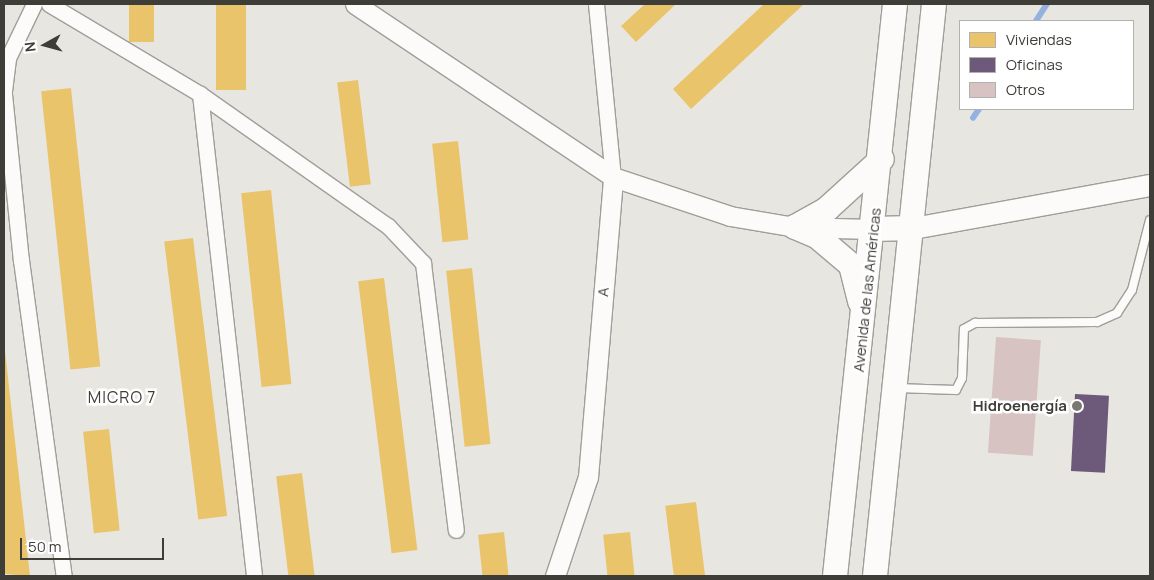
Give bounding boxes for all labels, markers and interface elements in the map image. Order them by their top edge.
north arrow [20,20,70,70]
legend [959,20,1134,110]
text: Viviendas [1006,29,1072,50]
text: N [20,41,40,53]
text: Oficinas [1006,54,1063,75]
text: Otros [1006,79,1045,100]
street label: Avenida de las Américas [849,207,885,373]
street label: A [594,286,612,298]
district label: MICRO 7 [87,387,157,407]
place label: Hidroenergía [973,397,1067,415]
marker: Hidroenergía [1071,400,1083,412]
scale bar [22,528,166,560]
text: 50 m [28,536,62,557]

